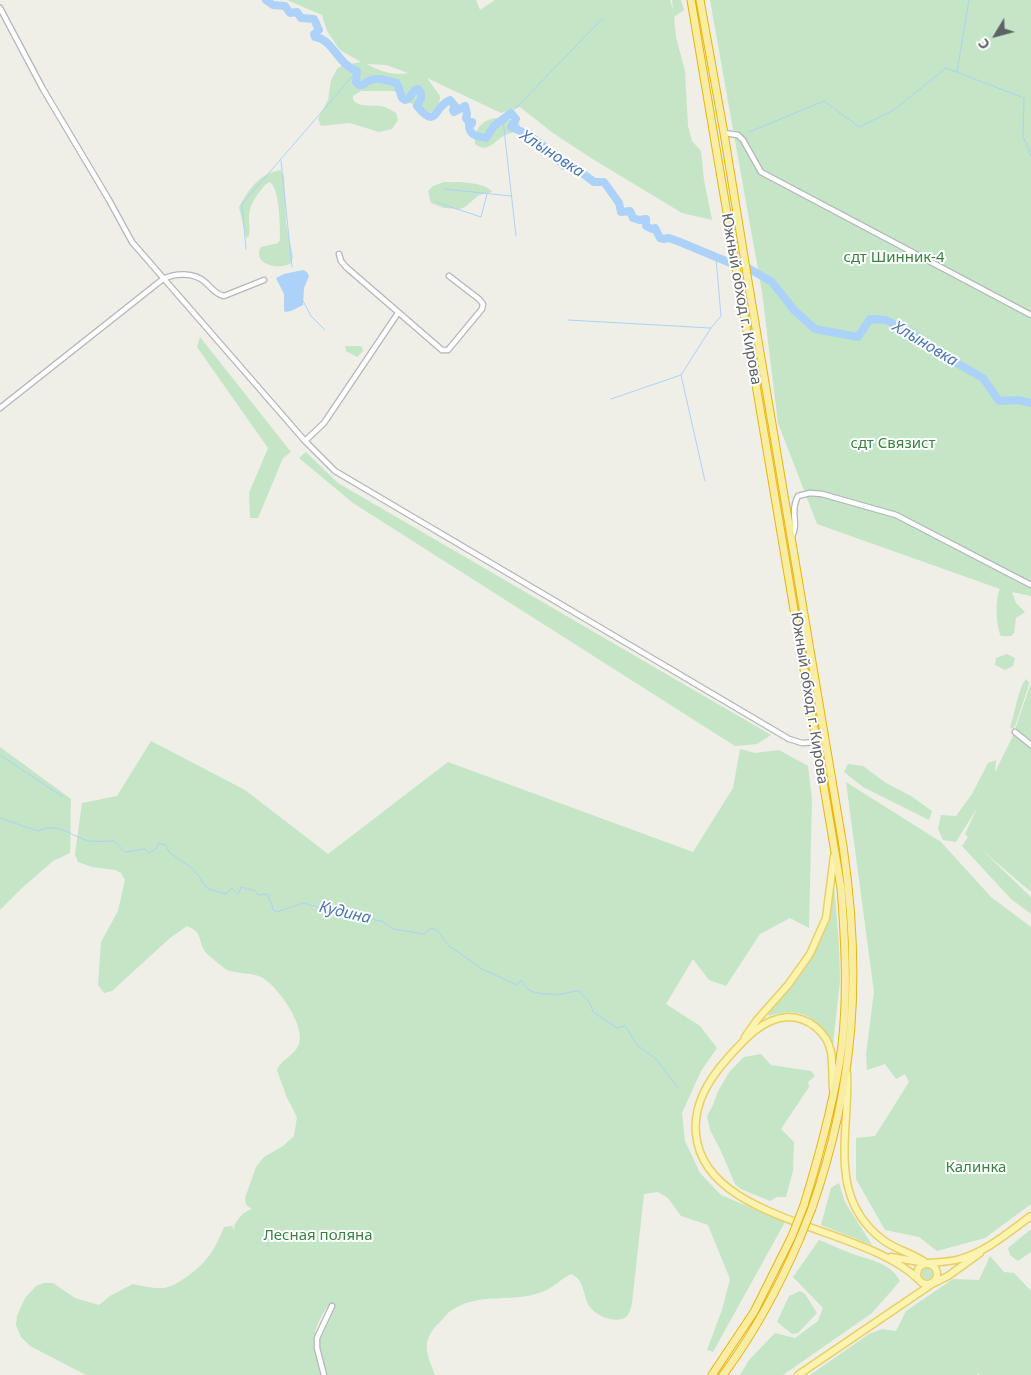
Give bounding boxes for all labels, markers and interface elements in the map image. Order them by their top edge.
north arrow [971,10,1021,60]
text: С [973,35,994,54]
water label: Хлыновка [516,126,588,182]
street label: Южный обход г. Кирова [717,212,765,386]
park label: сдт Шинник-4 [844,249,944,267]
water label: Хлыновка [889,317,961,371]
park label: сдт Связист [851,435,935,453]
street label: Южный обход г. Кирова [786,611,832,785]
water label: Кудина [317,898,373,928]
park label: Калинка [946,1159,1006,1177]
park label: Лесная поляна [263,1227,373,1245]

